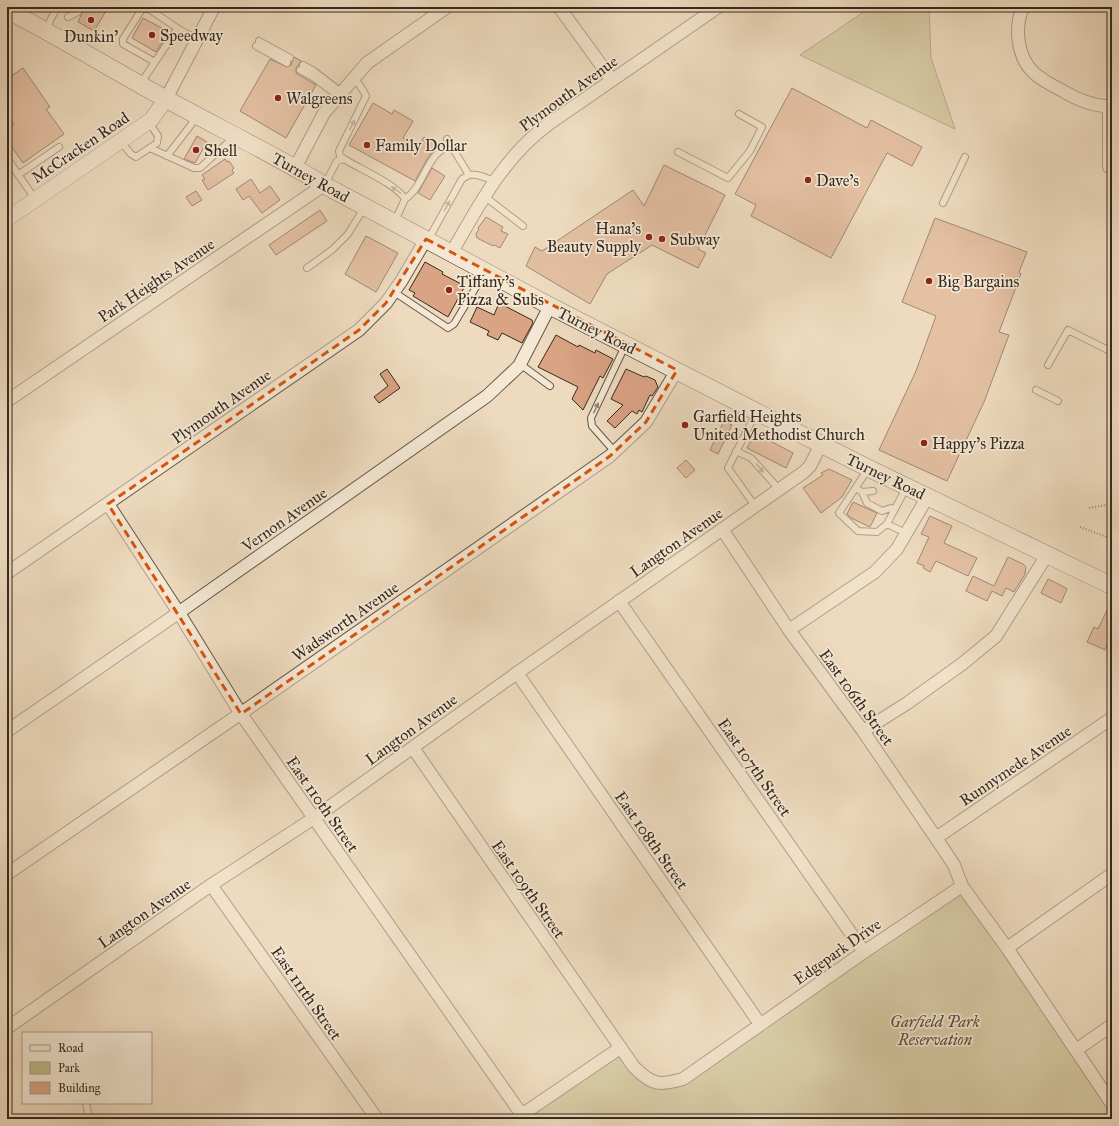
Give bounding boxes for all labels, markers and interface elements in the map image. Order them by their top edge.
marker: Dunkin' [86,15,96,25]
place label: Speedway [160,26,223,45]
place label: Dunkin' [64,27,118,46]
marker: Speedway [147,30,157,40]
street label: Plymouth Avenue [515,51,621,135]
place label: Walgreens [286,89,353,109]
marker: Walgreens [273,93,283,103]
street label: McCracken Road [28,108,133,187]
one-way arrow [349,120,355,131]
place label: Family Dollar [375,136,467,155]
marker: Family Dollar [362,140,372,150]
place label: Shell [204,141,238,160]
marker: Shell [191,145,201,155]
street label: Turney Road [269,148,353,206]
place label: Dave's [816,171,859,190]
marker: Dave's [803,175,813,185]
one-way arrow [391,186,401,194]
one-way arrow [443,200,450,212]
place label: Hana's Beauty Supply [547,219,641,256]
place label: Subway [670,230,720,249]
marker: Hana's Beauty Supply [644,232,654,242]
street label: Park Heights Avenue [94,234,219,327]
marker: Subway [657,234,667,244]
place label: Tiffany’s Pizza & Subs [457,272,544,309]
place label: Big Bargains [937,272,1019,292]
marker: Big Bargains [924,276,934,286]
marker: Tiffany’s Pizza & Subs [444,285,454,295]
street label: Turney Road [554,303,639,358]
street label: Plymouth Avenue [168,365,275,448]
one-way arrow [593,402,599,414]
place label: Garfield Heights United Methodist Church [693,407,865,444]
marker: Garfield Heights United Methodist Church [680,420,690,430]
place label: Happy's Pizza [932,434,1025,453]
marker: Happy's Pizza [919,438,929,448]
street label: Turney Road [843,449,928,504]
one-way arrow [755,462,764,473]
street label: Vernon Avenue [237,483,331,556]
street label: Langton Avenue [626,503,727,582]
street label: Wadsworth Avenue [288,577,402,665]
street label: East 106th Street [815,645,898,750]
street label: Langton Avenue [362,690,462,770]
street label: East 107th Street [714,715,796,820]
street label: Runnymede Avenue [956,721,1075,810]
street label: East 110th Street [282,753,363,856]
street label: East 108th Street [611,788,693,893]
street label: East 109th Street [488,837,570,942]
street label: Langton Avenue [94,874,195,953]
street label: Edgepark Drive [790,914,885,989]
street label: East 111th Street [267,943,346,1044]
park label: Garfield Park Reservation [890,1012,980,1049]
legend [22,1032,152,1104]
text: Road [58,1041,84,1055]
text: Park [58,1061,80,1075]
text: Building [58,1081,101,1096]

